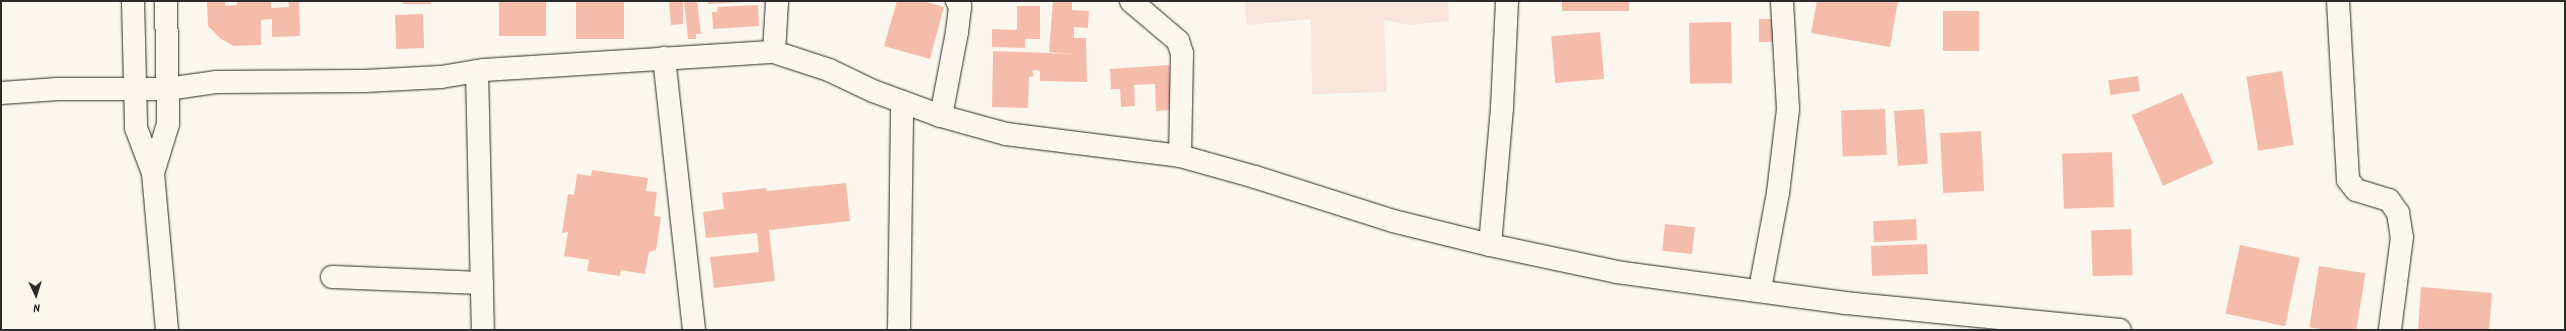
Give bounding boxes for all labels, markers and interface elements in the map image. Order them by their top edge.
north arrow [16,275,56,315]
text: N [33,298,41,316]

